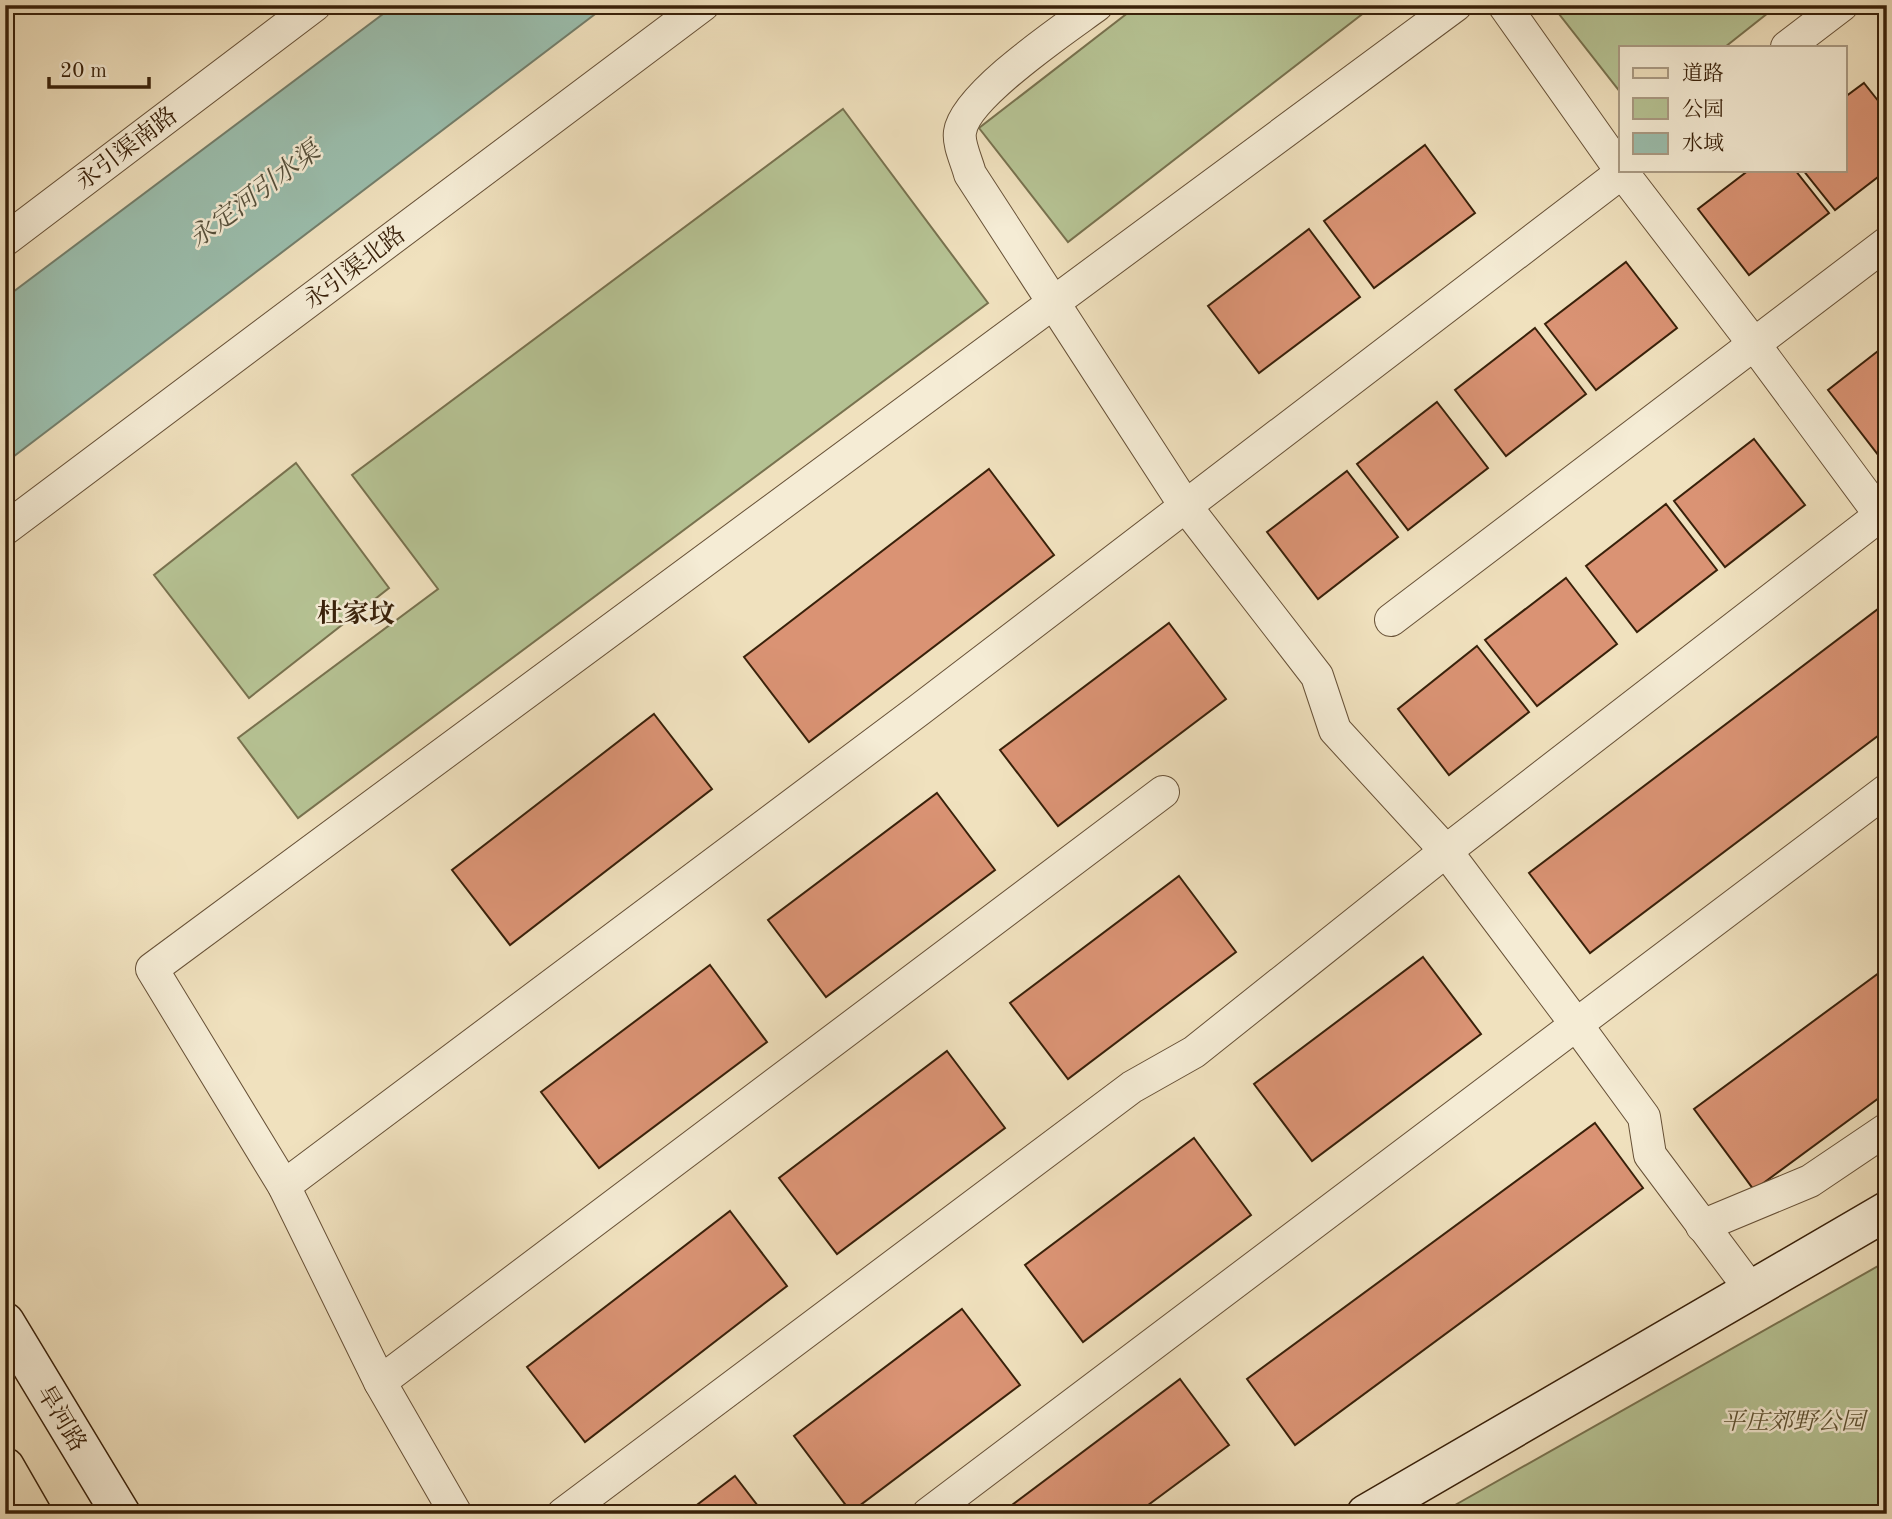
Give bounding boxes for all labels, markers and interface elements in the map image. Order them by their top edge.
scale bar [49,46,149,90]
legend [1619,46,1846,172]
text: 20 m [60,61,107,82]
text: 道路 [1682,62,1724,85]
text: 公园 [1682,98,1724,121]
street label: 永引渠南路 [70,102,182,195]
text: 水域 [1682,132,1724,155]
water label: 永定河引水渠 [184,135,328,253]
street label: 永引渠北路 [298,221,410,314]
district label: 杜家坟 [317,599,395,628]
street label: 旱河路 [31,1380,92,1456]
park label: 平庄郊野公园 [1721,1408,1869,1435]

